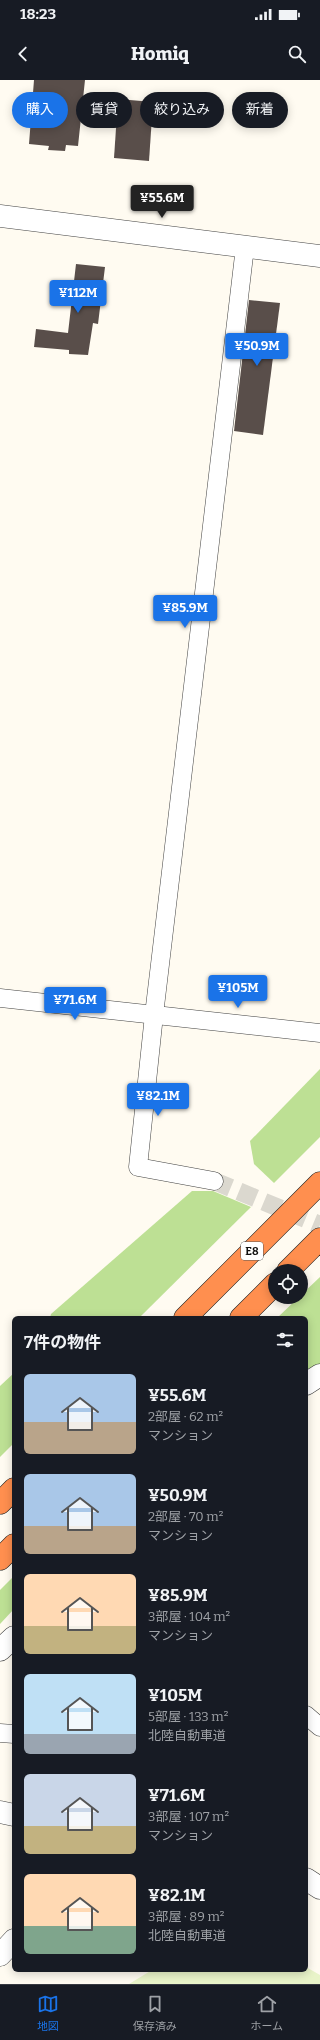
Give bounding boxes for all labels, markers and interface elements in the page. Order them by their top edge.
text: 18:23 [20,5,56,23]
icon: back [12,43,34,65]
text: Homiq [131,43,189,65]
icon: search [286,43,308,65]
chip: 購入 [12,92,68,128]
chip: 賃貸 [76,92,132,128]
chip: 絞り込み [140,92,224,128]
chip: 新着 [232,92,288,128]
pin: ¥55.6M [129,185,195,219]
text: ¥55.6M [140,190,184,205]
pin: ¥112M [50,280,106,314]
text: ¥112M [59,285,97,300]
pin: ¥50.9M [224,333,290,367]
text: ¥50.9M [234,338,280,353]
pin: ¥85.9M [152,595,218,629]
text: ¥85.9M [162,600,208,615]
pin: ¥105M [210,975,266,1009]
text: ¥105M [217,980,259,995]
pin: ¥71.6M [42,987,108,1021]
text: ¥71.6M [53,992,97,1007]
pin: ¥82.1M [125,1083,191,1117]
text: ¥82.1M [136,1088,180,1103]
road number: E8 [241,1242,263,1260]
map controls [268,1264,308,1304]
button: locate [268,1264,308,1304]
icon: filters [274,1329,296,1351]
text: 7件の物件 [24,1332,101,1353]
text: ¥55.6M [148,1385,206,1406]
icon: home [56,1390,104,1438]
text: 2部屋 · 62 m² [148,1409,223,1424]
text: マンション [148,1428,213,1443]
text: ¥50.9M [148,1485,207,1506]
icon: home [56,1490,104,1538]
text: 2部屋 · 70 m² [148,1509,223,1524]
text: マンション [148,1528,213,1543]
text: ¥85.9M [148,1585,208,1606]
icon: home [56,1590,104,1638]
text: 3部屋 · 104 m² [148,1609,230,1624]
text: マンション [148,1628,213,1643]
text: ¥105M [148,1685,202,1706]
icon: home [56,1690,104,1738]
text: 5部屋 · 133 m² [148,1709,228,1724]
text: 北陸自動車道 [148,1728,226,1743]
text: ¥71.6M [148,1785,205,1806]
icon: home [56,1790,104,1838]
text: 3部屋 · 107 m² [148,1809,229,1824]
text: マンション [148,1828,213,1843]
text: ¥82.1M [148,1885,205,1906]
icon: home [56,1890,104,1938]
text: 3部屋 · 89 m² [148,1909,224,1924]
text: 北陸自動車道 [148,1928,226,1943]
tab: 地図 [37,1993,59,2033]
tab: 保存済み [133,1993,177,2033]
tab: ホーム [250,1993,283,2033]

